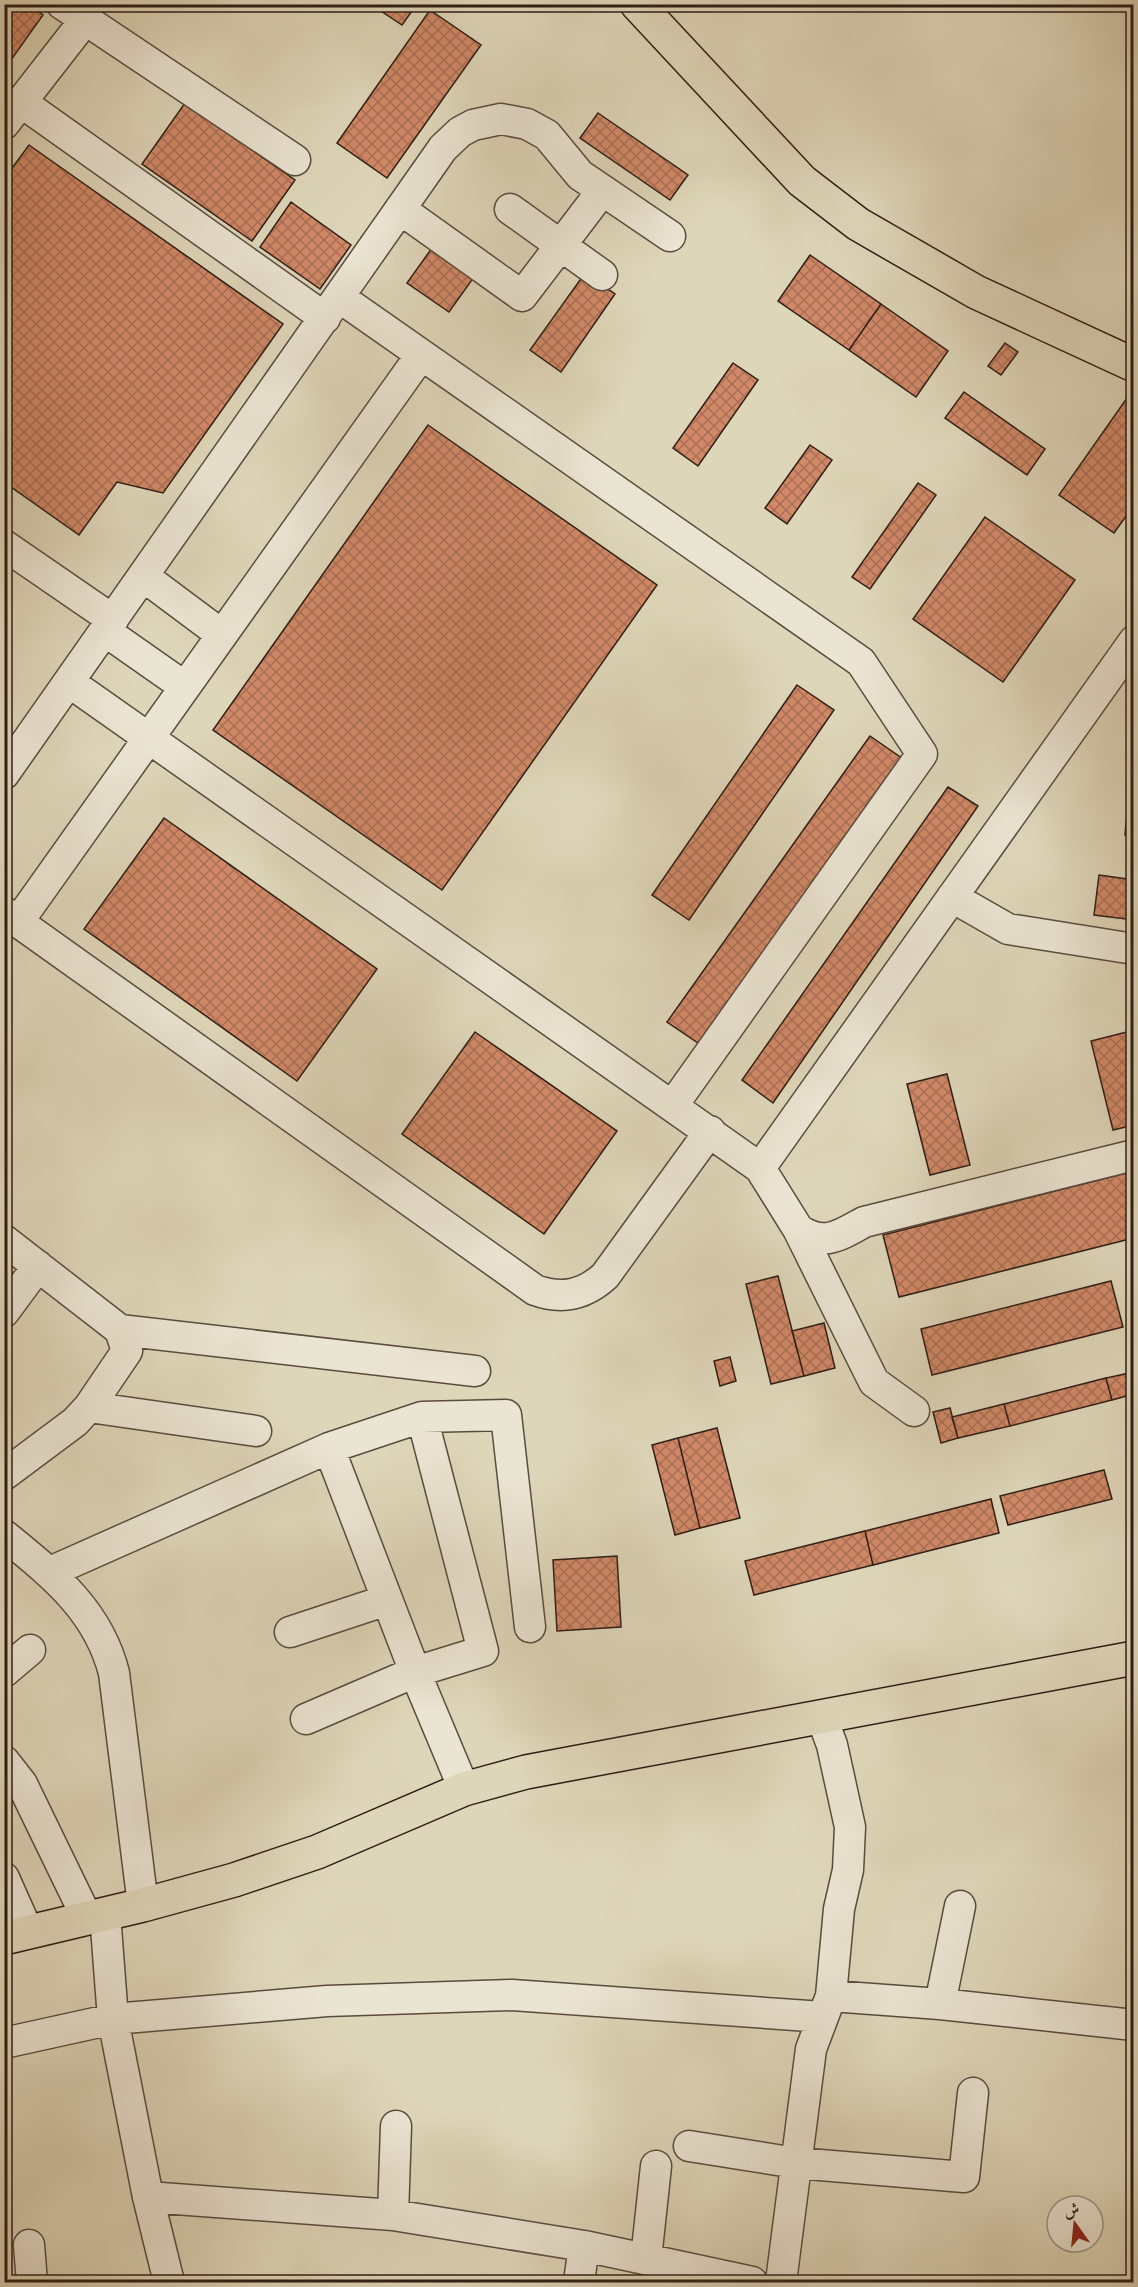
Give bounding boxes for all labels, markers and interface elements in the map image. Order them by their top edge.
north arrow [1045,2194,1105,2254]
text: ش [1061,2198,1082,2223]

